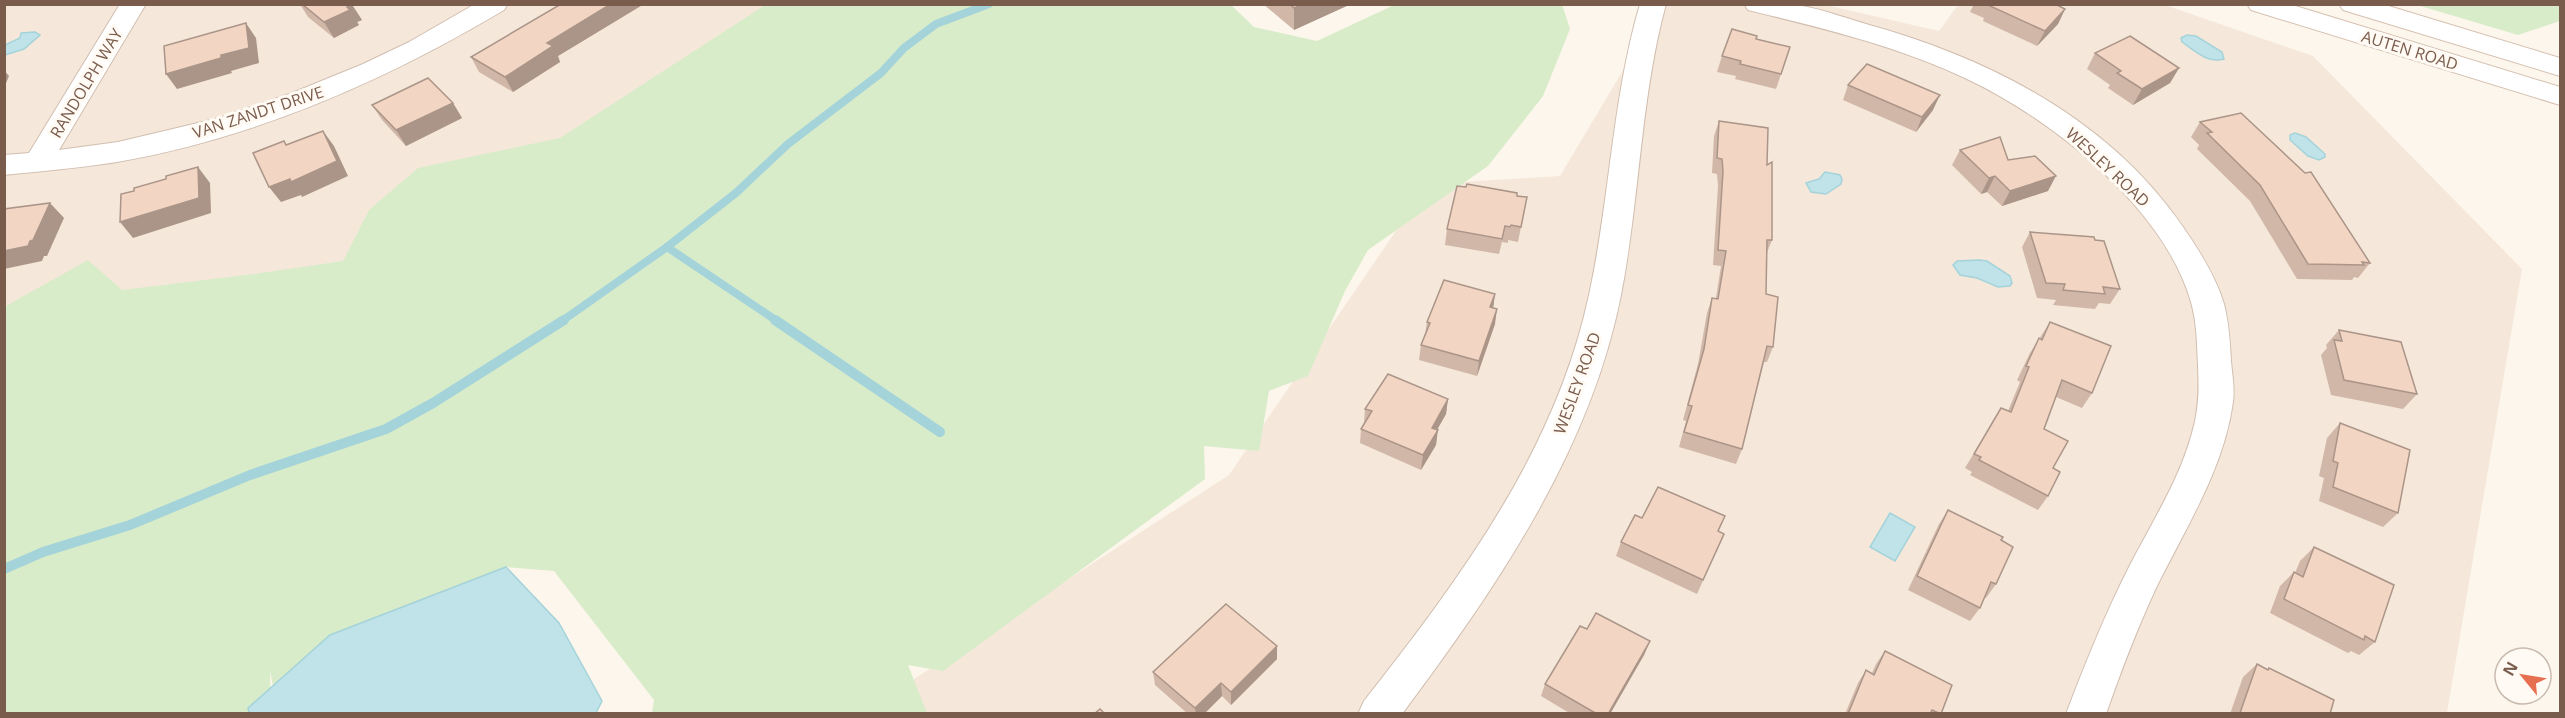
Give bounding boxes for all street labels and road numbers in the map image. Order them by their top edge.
street label: RANDOLPH WAY [45,24,127,142]
street label: AUTEN ROAD [2359,25,2461,75]
street label: VAN ZANDT DRIVE [190,81,326,143]
street label: WESLEY ROAD [2061,123,2155,211]
street label: WESLEY ROAD [1548,329,1606,437]

